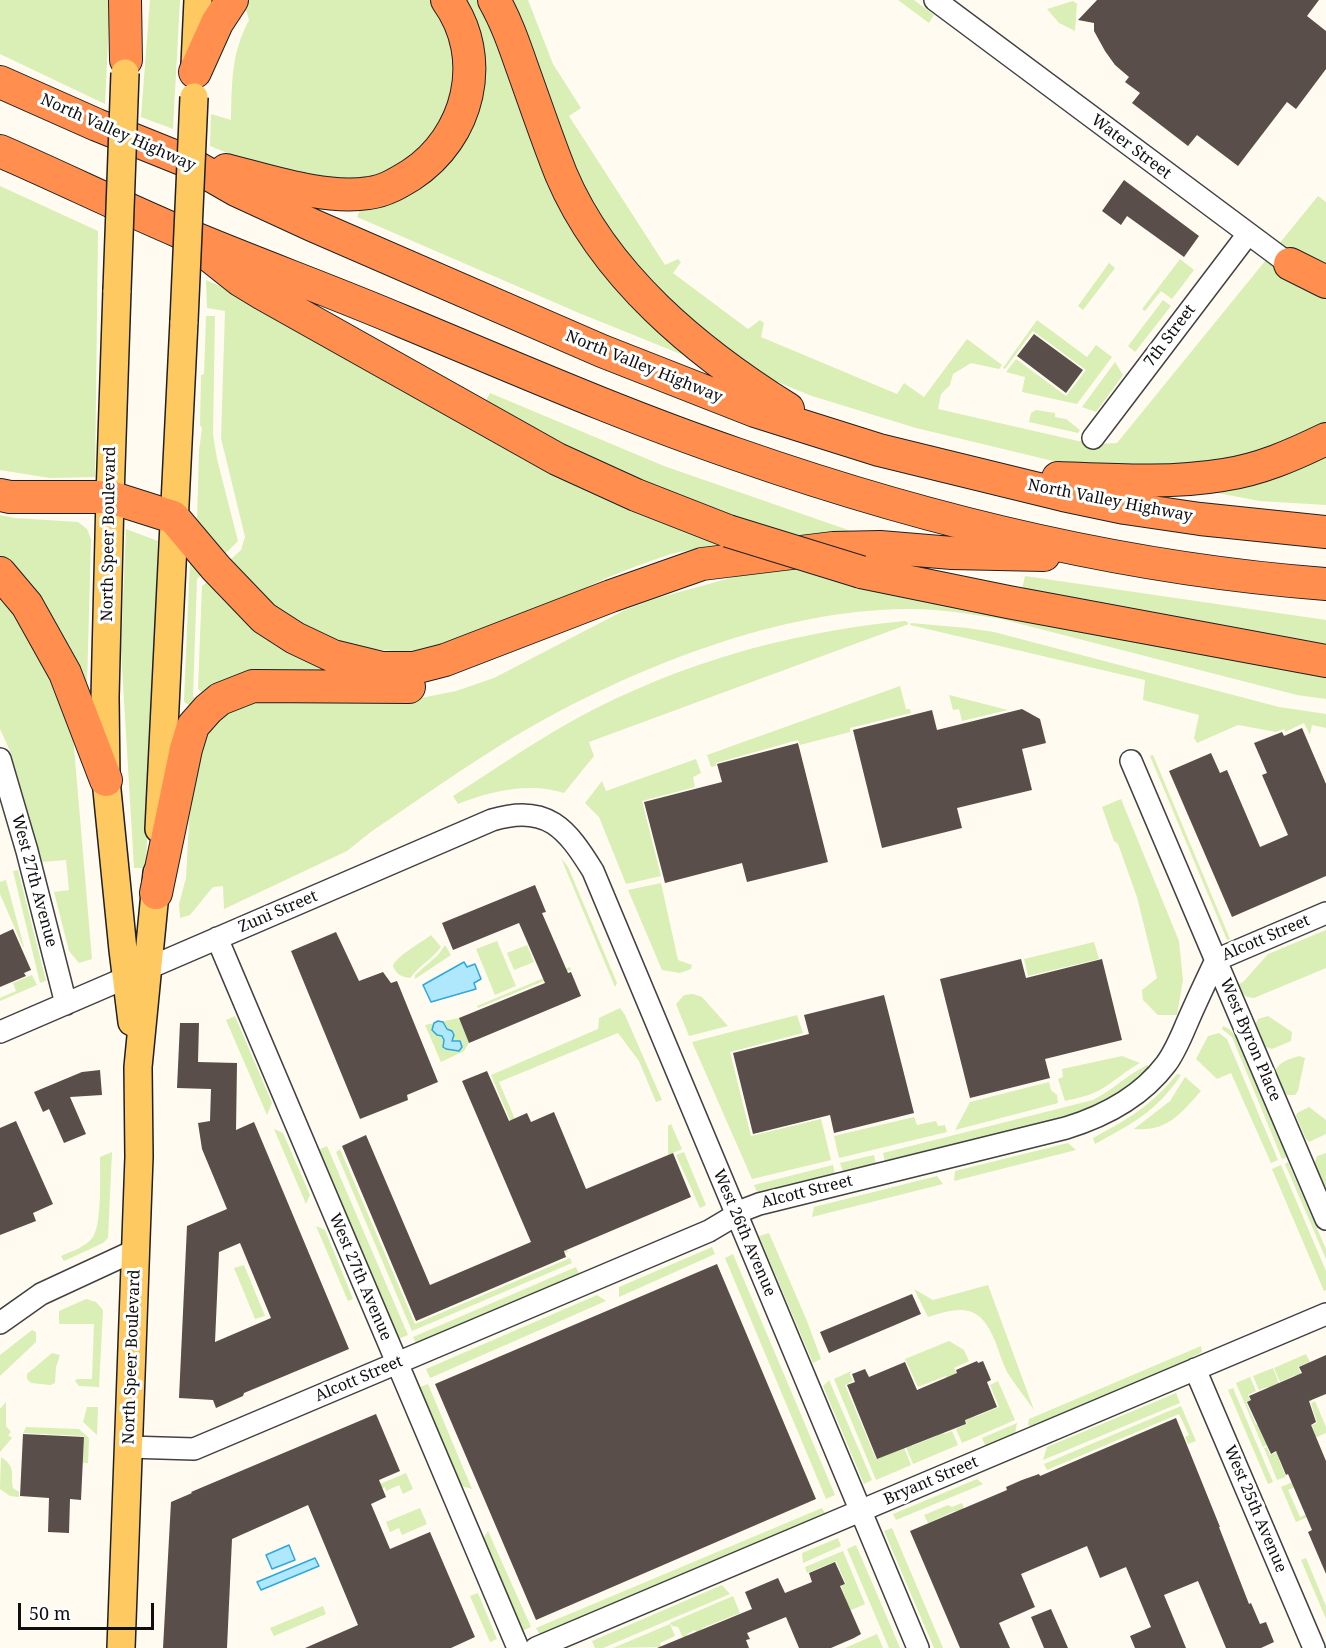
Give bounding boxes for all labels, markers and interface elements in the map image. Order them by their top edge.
street label: North Valley Highway [38,90,198,176]
street label: Water Street [1087,111,1175,183]
street label: 7th Street [1140,301,1200,371]
street label: North Valley Highway [563,327,725,407]
street label: North Speer Boulevard [98,446,120,622]
street label: North Valley Highway [1026,476,1194,526]
street label: West 27th Avenue [7,813,61,949]
street label: Zuni Street [236,887,320,937]
street label: Alcott Street [1219,911,1313,965]
street label: West Byron Place [1215,976,1285,1104]
street label: West 26th Avenue [709,1166,779,1300]
street label: Alcott Street [759,1171,855,1213]
street label: West 27th Avenue [325,1210,395,1344]
street label: North Speer Boulevard [119,1269,145,1445]
street label: Alcott Street [312,1352,406,1406]
street label: West 25th Avenue [1220,1442,1290,1576]
street label: Bryant Street [881,1452,981,1510]
scale bar [21,1591,158,1629]
text: 50 m [29,1601,71,1625]

